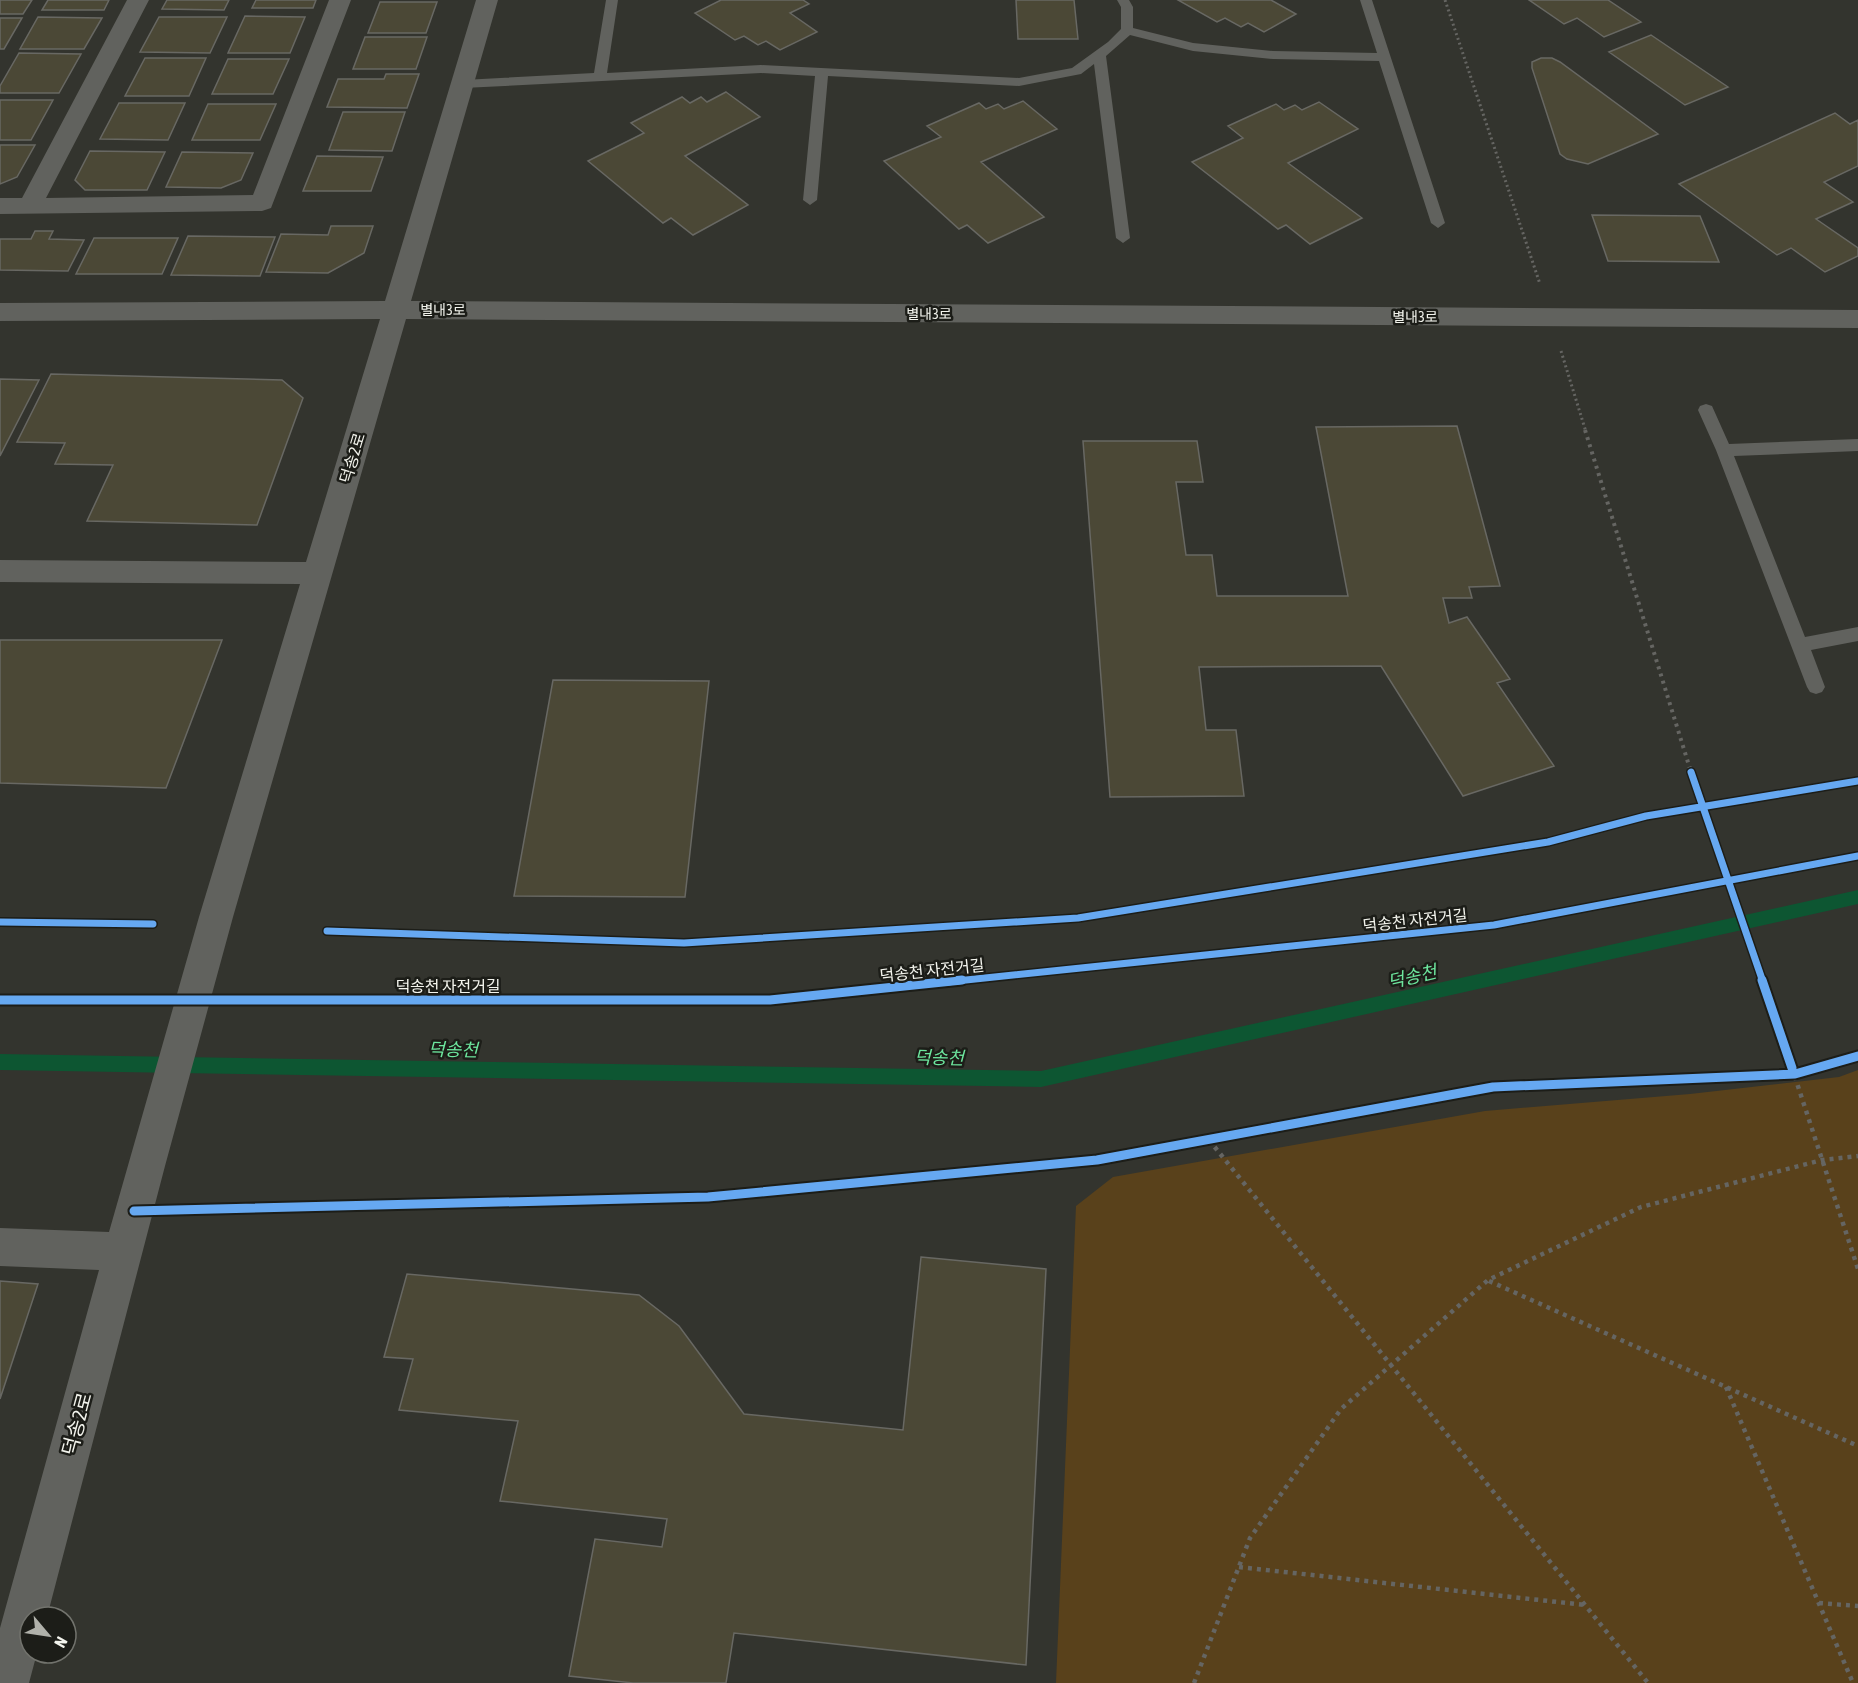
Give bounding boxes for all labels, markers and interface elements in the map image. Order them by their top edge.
street label: 별내3로 [420,302,466,318]
street label: 별내3로 [906,306,952,322]
street label: 별내3로 [1392,309,1438,325]
street label: 덕송2로 [336,430,368,485]
street label: 덕송천 자전거길 [1362,906,1468,934]
street label: 덕송천 자전거길 [879,956,985,984]
water label: 덕송천 [1385,960,1441,992]
street label: 덕송천 자전거길 [395,977,501,995]
water label: 덕송천 [428,1039,480,1060]
water label: 덕송천 [914,1047,966,1068]
street label: 덕송2로 [57,1390,96,1458]
north arrow [18,1605,78,1665]
text: N [51,1634,71,1651]

